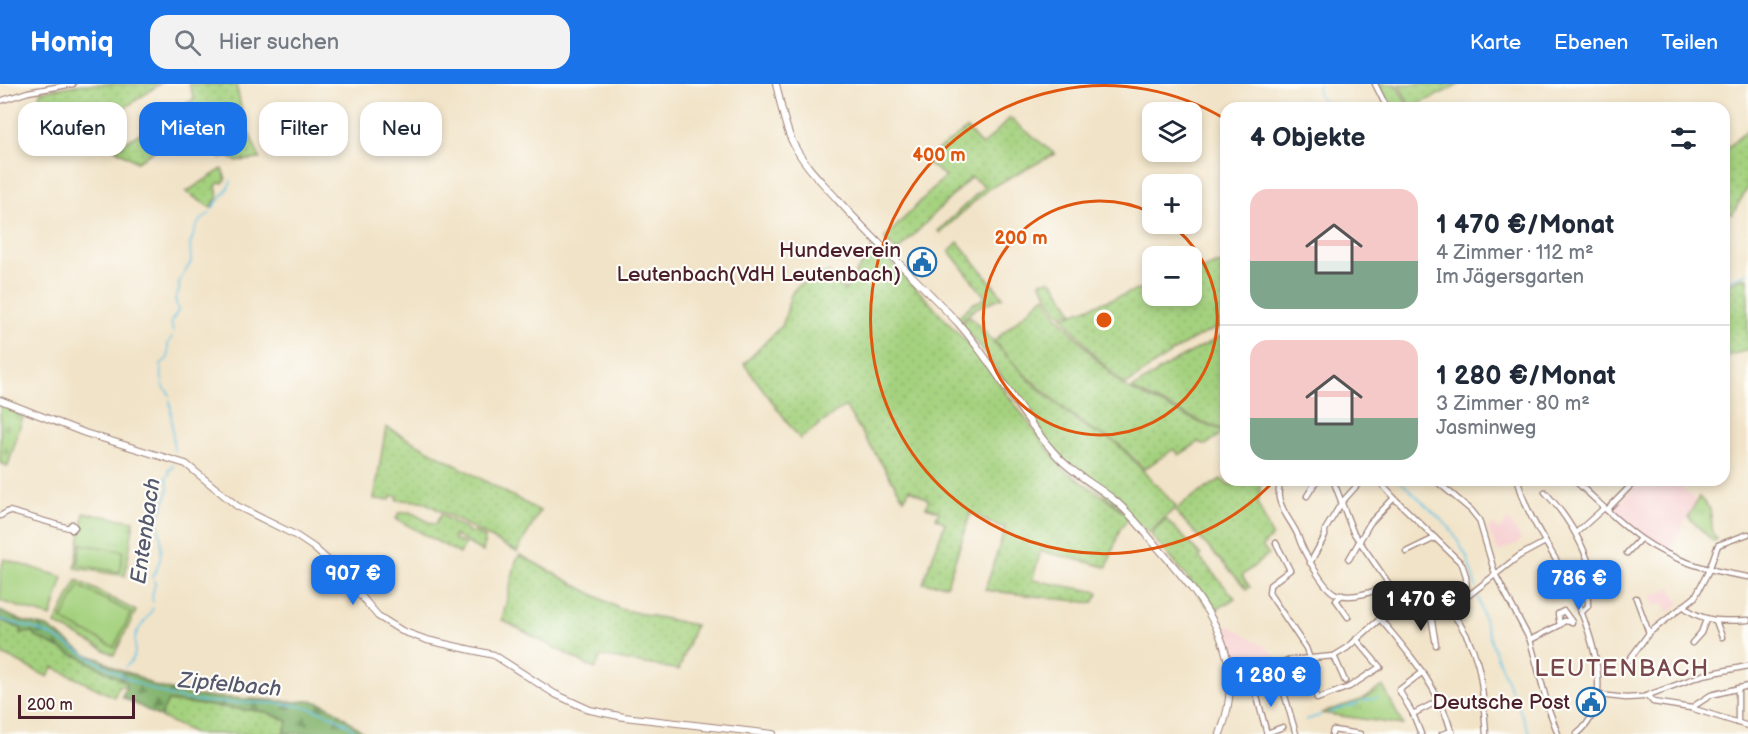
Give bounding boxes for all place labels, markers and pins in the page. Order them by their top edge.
place label: Hundeverein Leutenbach(VdH Leutenbach) [616,238,901,287]
public building icon: Hundeverein Leutenbach(VdH Leutenbach) [906,246,938,278]
centre of rings [1094,310,1114,330]
pin: 907 € [311,555,395,606]
pin: 786 € [1537,560,1621,611]
pin: 1 470 € [1366,581,1476,632]
pin: 1 280 € [1216,657,1326,708]
public building icon: Deutsche Post [1575,686,1607,718]
place label: Deutsche Post [1432,690,1571,715]

